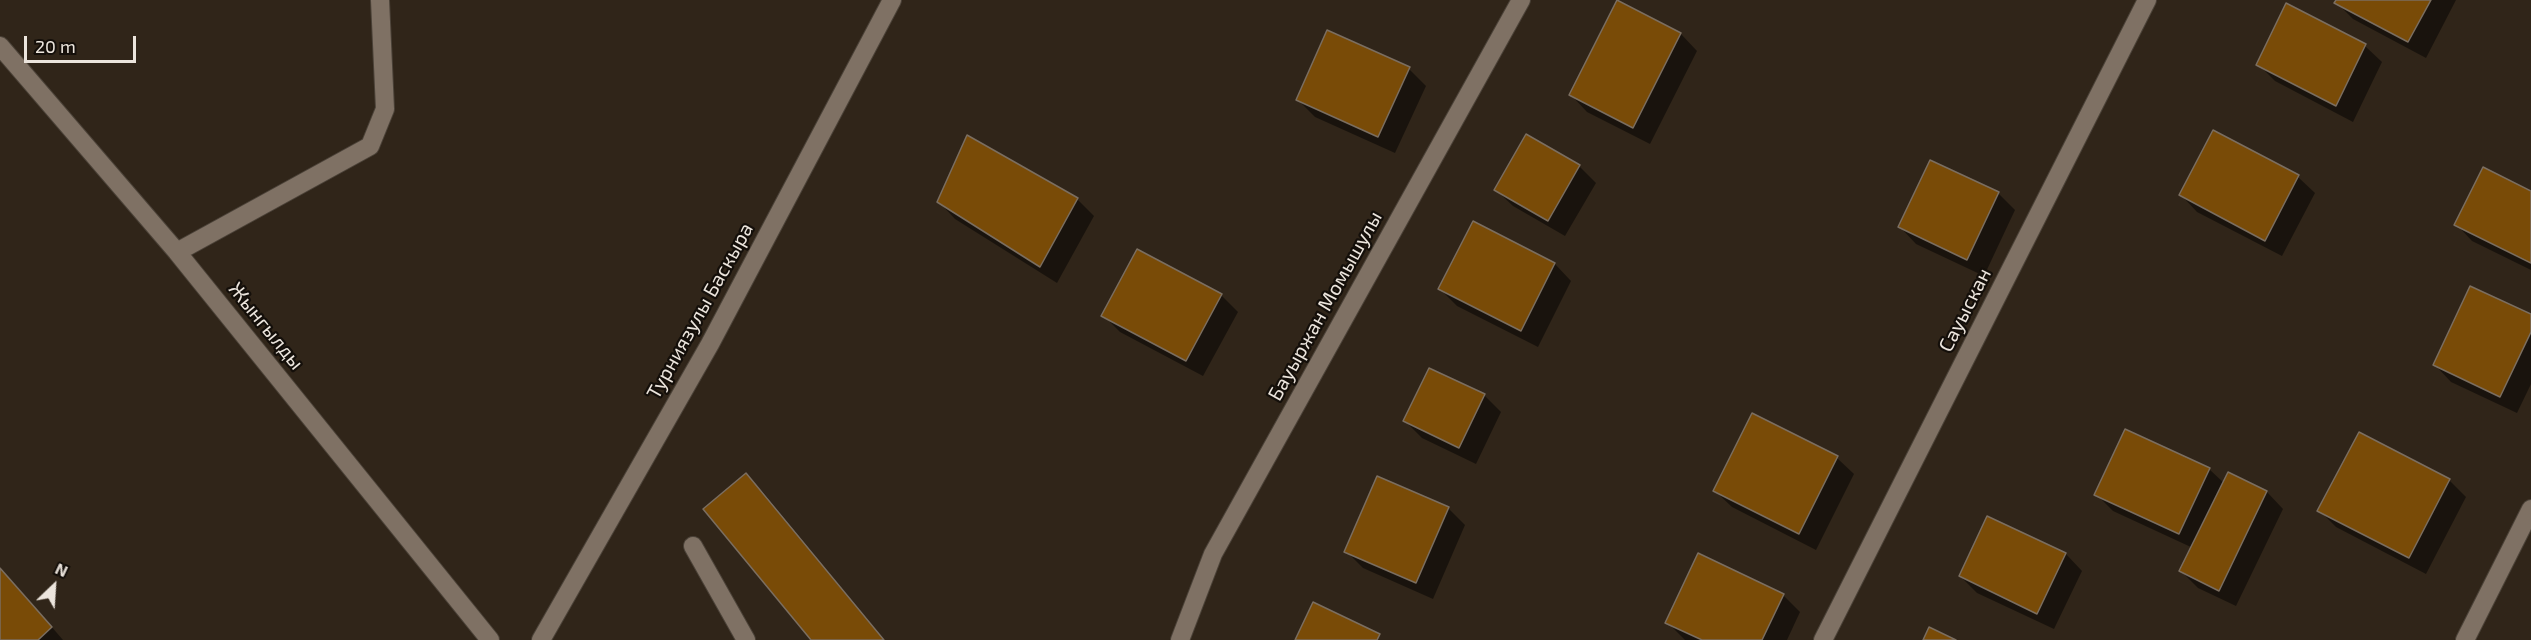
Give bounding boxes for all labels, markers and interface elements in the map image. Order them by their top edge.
scale bar [27,24,140,62]
text: 20 m [35,35,76,57]
street label: Бауыржан Момышулы [1263,207,1387,405]
street label: Турниязулы Баскыра [642,219,758,403]
street label: Сауыскан [1934,264,1996,356]
street label: Жынгылды [224,278,308,374]
north arrow [24,556,84,616]
text: N [53,558,71,580]

